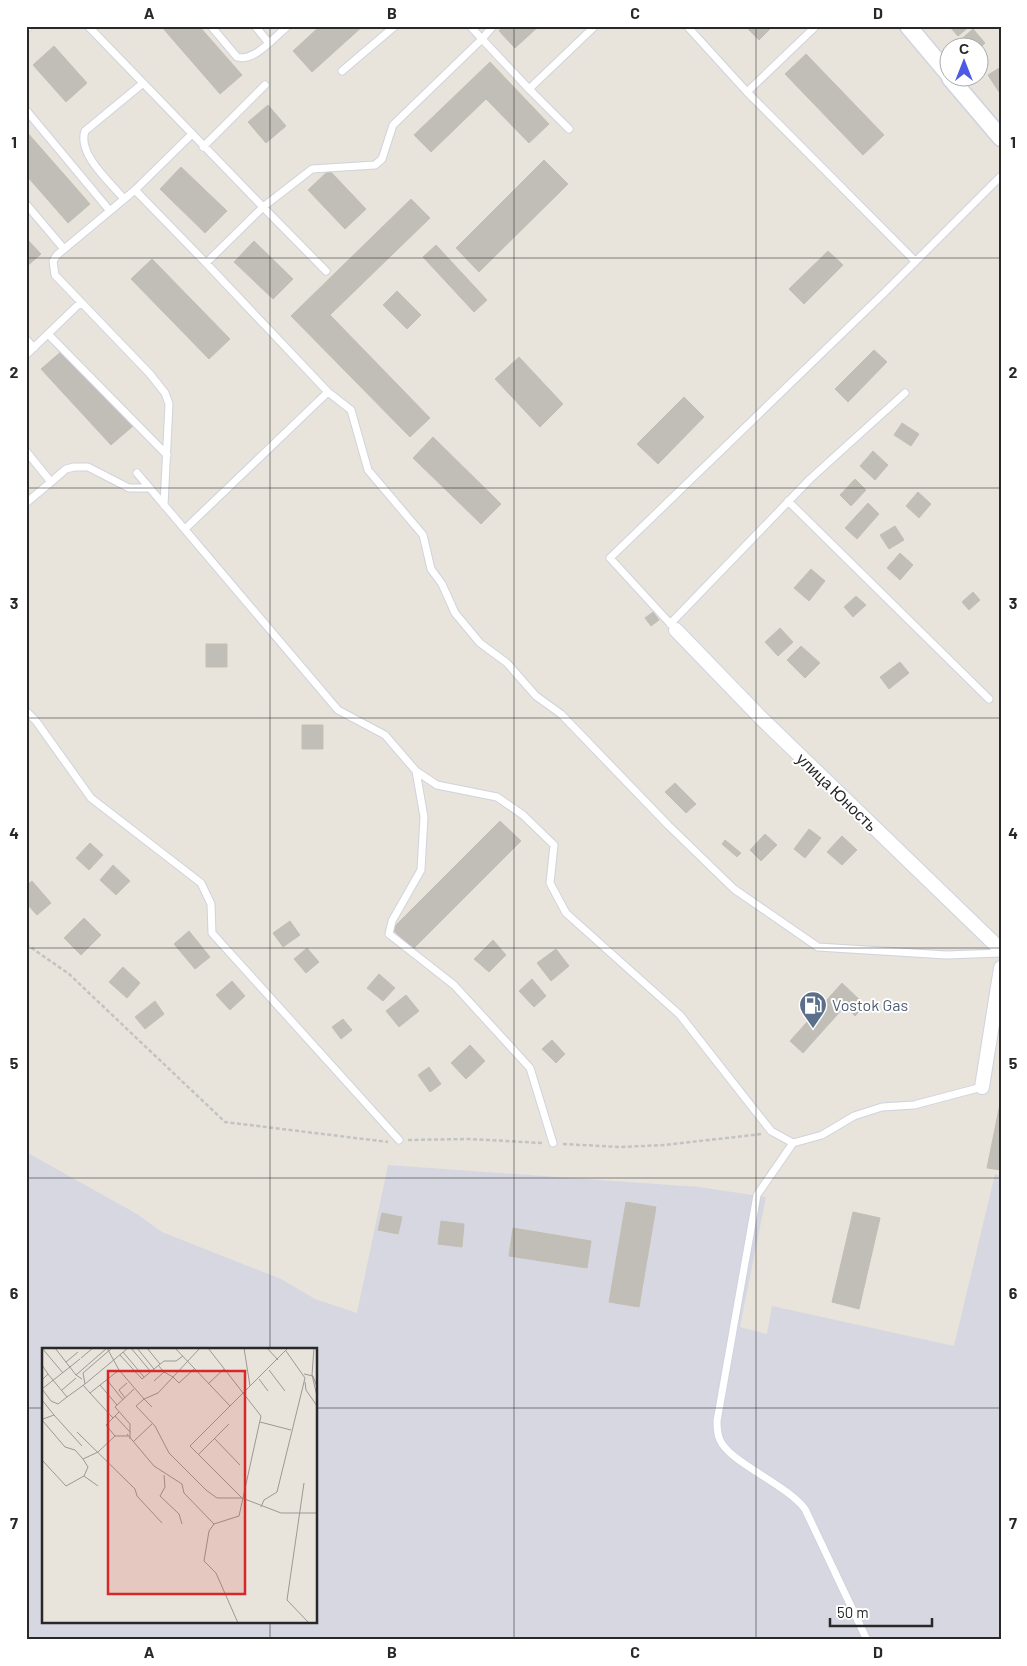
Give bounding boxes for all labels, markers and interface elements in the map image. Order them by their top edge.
text: A [144,3,155,22]
text: B [387,3,397,22]
text: C [630,3,640,22]
text: D [873,3,883,22]
north arrow [940,38,990,88]
text: С [959,40,969,57]
text: 1 [11,132,17,151]
text: 1 [1010,132,1016,151]
text: 2 [10,362,19,381]
text: 2 [1009,362,1018,381]
text: 3 [10,593,18,612]
text: 3 [1009,593,1017,612]
street label: улица Юность [793,748,882,835]
text: 4 [9,823,19,842]
text: 4 [1008,823,1018,842]
fuel station icon: Vostok Gas [798,990,828,1029]
place label: Vostok Gas [832,995,908,1014]
text: 5 [10,1053,19,1072]
text: 5 [1009,1053,1018,1072]
text: 6 [10,1283,19,1302]
text: 6 [1009,1283,1018,1302]
inset map [42,1348,318,1624]
text: 7 [10,1513,18,1532]
text: 7 [1009,1513,1017,1532]
scale bar [830,1596,932,1628]
text: 50 m [837,1603,869,1621]
text: A [144,1642,155,1661]
text: B [387,1642,397,1661]
text: C [630,1642,640,1661]
text: D [873,1642,883,1661]

